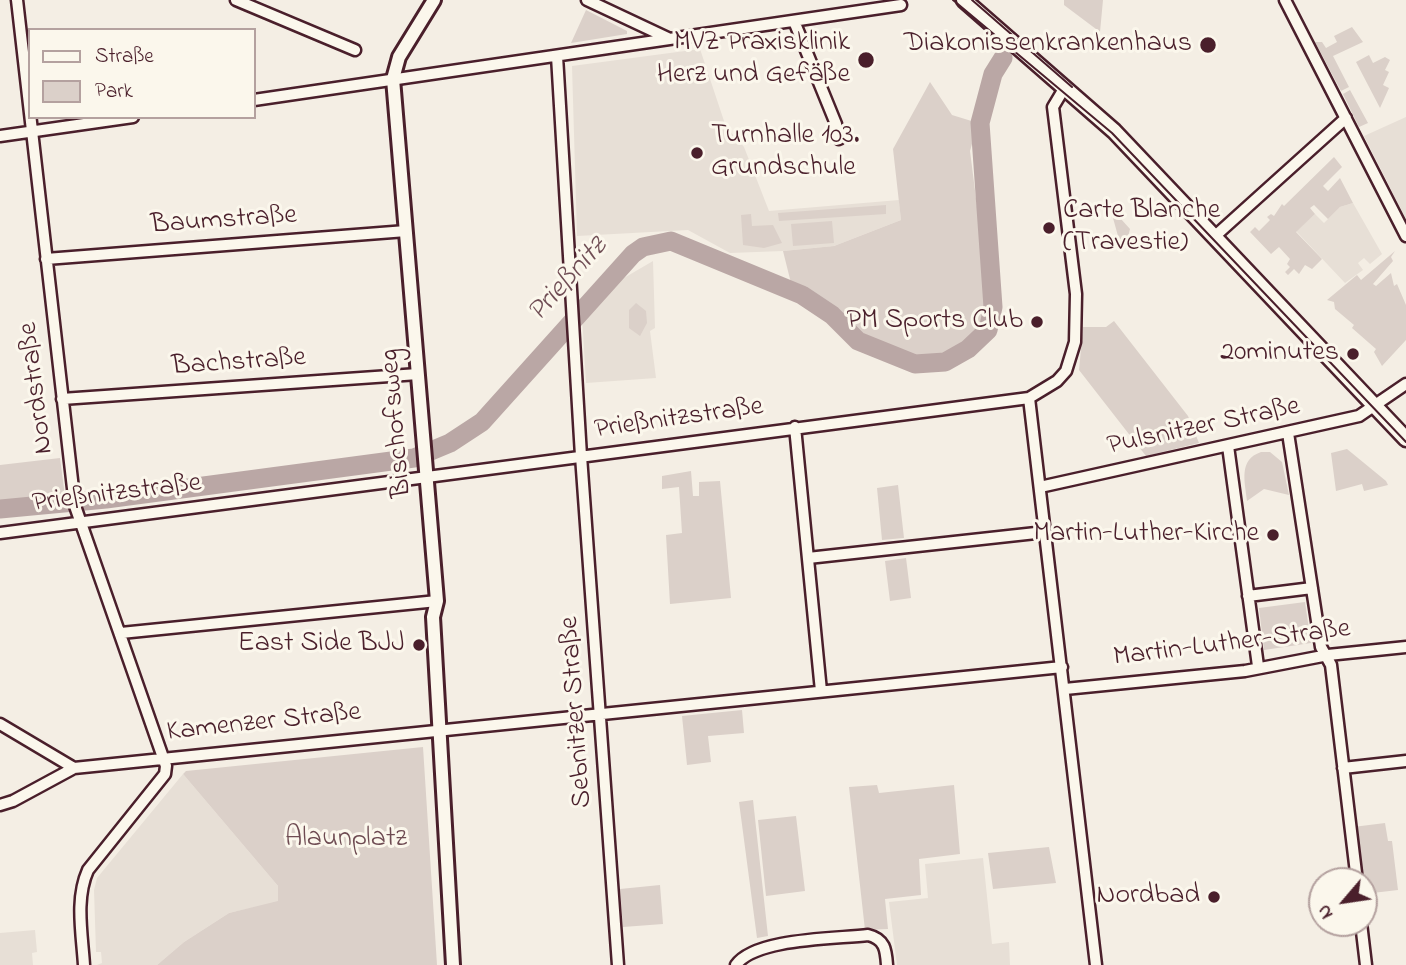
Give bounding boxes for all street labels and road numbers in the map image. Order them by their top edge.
street label: Baumstraße [150,200,298,244]
street label: Nordstraße [13,320,63,456]
street label: Bachstraße [171,343,307,385]
street label: Bischofsweg [375,347,421,499]
street label: Pulsnitzer Straße [1105,391,1303,465]
street label: Prießnitzstraße [592,392,766,448]
street label: Prießnitzstraße [31,468,203,522]
street label: Martin-Luther-Straße [1112,614,1352,676]
street label: Sebnitzer Straße [555,615,601,809]
street label: Kamenzer Straße [165,697,363,751]

